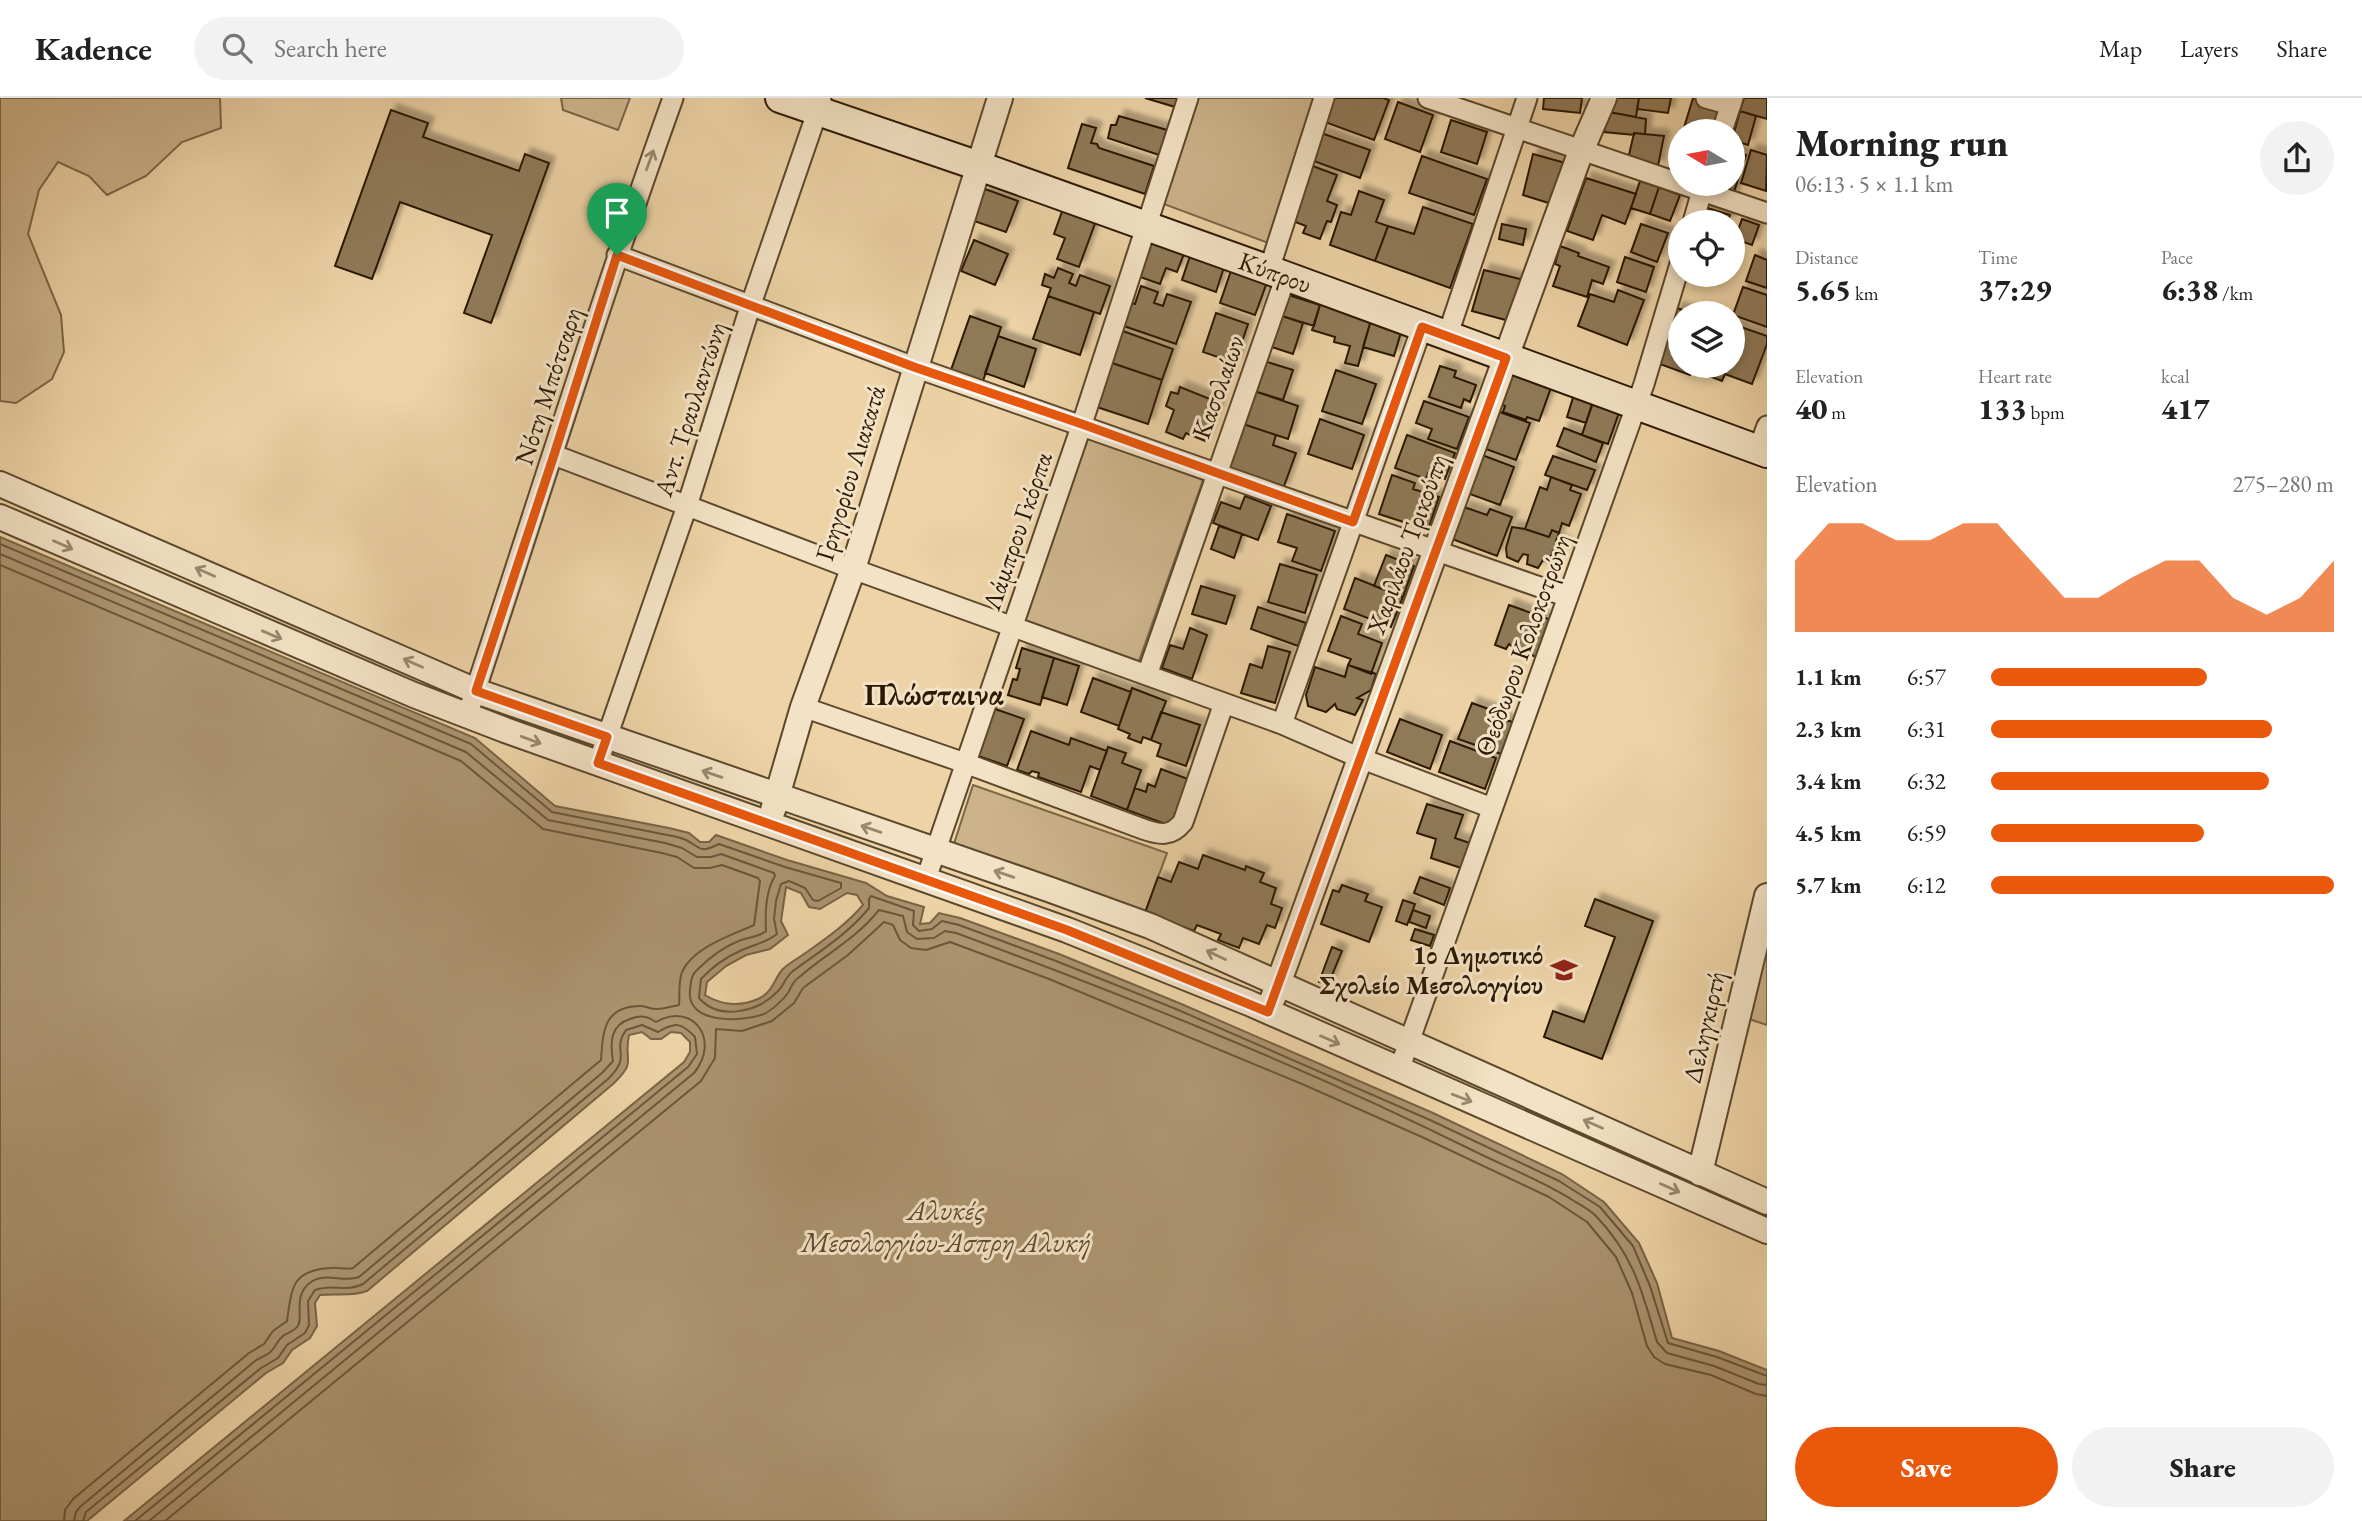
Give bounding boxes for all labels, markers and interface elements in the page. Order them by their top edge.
search box [194,17,684,80]
text: Kadence [35,27,152,70]
icon: search [218,29,256,67]
text: Search here [274,31,387,65]
text: Map [2099,33,2142,64]
text: Layers [2180,33,2239,64]
text: Share [2277,33,2327,64]
text: Morning run [1795,118,2008,167]
north arrow [1668,119,1745,196]
map controls [1668,119,1745,378]
button: share [2260,121,2334,195]
one-way arrow [645,150,657,172]
text: 06:13 · 5 × 1.1 km [1795,169,1953,199]
pin [587,183,647,255]
icon: arrive [598,194,636,232]
button: locate [1668,210,1745,287]
street label: Κύπρου [1234,244,1316,301]
text: Distance [1795,245,1858,270]
text: Time [1978,245,2018,270]
text: Pace [2161,245,2193,270]
text: 5.65 [1795,270,1851,309]
text: 37:29 [1978,270,2051,309]
text: 6:38 [2161,270,2218,309]
text: km [1851,281,1879,306]
text: /km [2218,281,2253,306]
button: layers [1668,301,1745,378]
street label: Νότη Μπότσαρη [506,303,590,469]
street label: Αντ. Τραυλαντώνη [645,317,734,502]
street label: Κασολαίων [1184,331,1252,443]
text: Elevation [1795,364,1863,389]
text: Heart rate [1978,364,2052,389]
text: kcal [2161,364,2190,389]
street label: Γρηγορίου Λιακατά [807,381,893,565]
text: 40 [1795,389,1827,428]
text: 133 [1978,389,2027,428]
text: 417 [2161,389,2210,428]
text: m [1827,400,1846,425]
text: bpm [2027,400,2065,425]
street label: Λάμπρου Γκόρπα [974,447,1060,615]
street label: Χαριλάου Τρικούπη [1358,449,1455,640]
text: Elevation [1795,469,1878,499]
text: 275–280 m [2233,469,2334,499]
street label: Θεόδωρου Κολοκοτρώνη [1467,529,1579,761]
one-way arrow [51,539,73,552]
one-way arrow [195,565,216,578]
one-way arrow [260,629,282,642]
one-way arrow [403,656,425,669]
text: 1.1 km [1795,662,1862,692]
text: 6:57 [1907,662,1946,692]
district label: Πλώσταινα [864,675,1004,714]
text: 2.3 km [1795,714,1862,744]
text: 6:31 [1907,714,1946,744]
one-way arrow [520,734,542,747]
text: 3.4 km [1795,766,1862,796]
text: 6:32 [1907,766,1946,796]
one-way arrow [702,767,724,779]
text: 4.5 km [1795,818,1862,848]
text: 6:59 [1907,818,1946,848]
one-way arrow [860,822,882,835]
one-way arrow [993,867,1015,879]
text: 5.7 km [1795,870,1862,900]
text: 6:12 [1907,870,1946,900]
place label: 1ο Δημοτικό Σχολείο Μεσολογγίου [1319,938,1543,1002]
one-way arrow [1206,948,1227,961]
school or university icon: 1ο Δημοτικό Σχολείο Μεσολογγίου [1549,955,1579,985]
street label: Δεληγκιρτή [1675,968,1733,1086]
one-way arrow [1319,1034,1341,1047]
one-way arrow [1450,1092,1472,1105]
one-way arrow [1583,1117,1604,1130]
one-way arrow [1659,1182,1681,1195]
water label: Αλυκές Μεσολογγίου-Άσπρη Αλυκή [799,1192,1091,1260]
button: Save [1795,1427,2058,1507]
button: Share [2072,1427,2334,1507]

